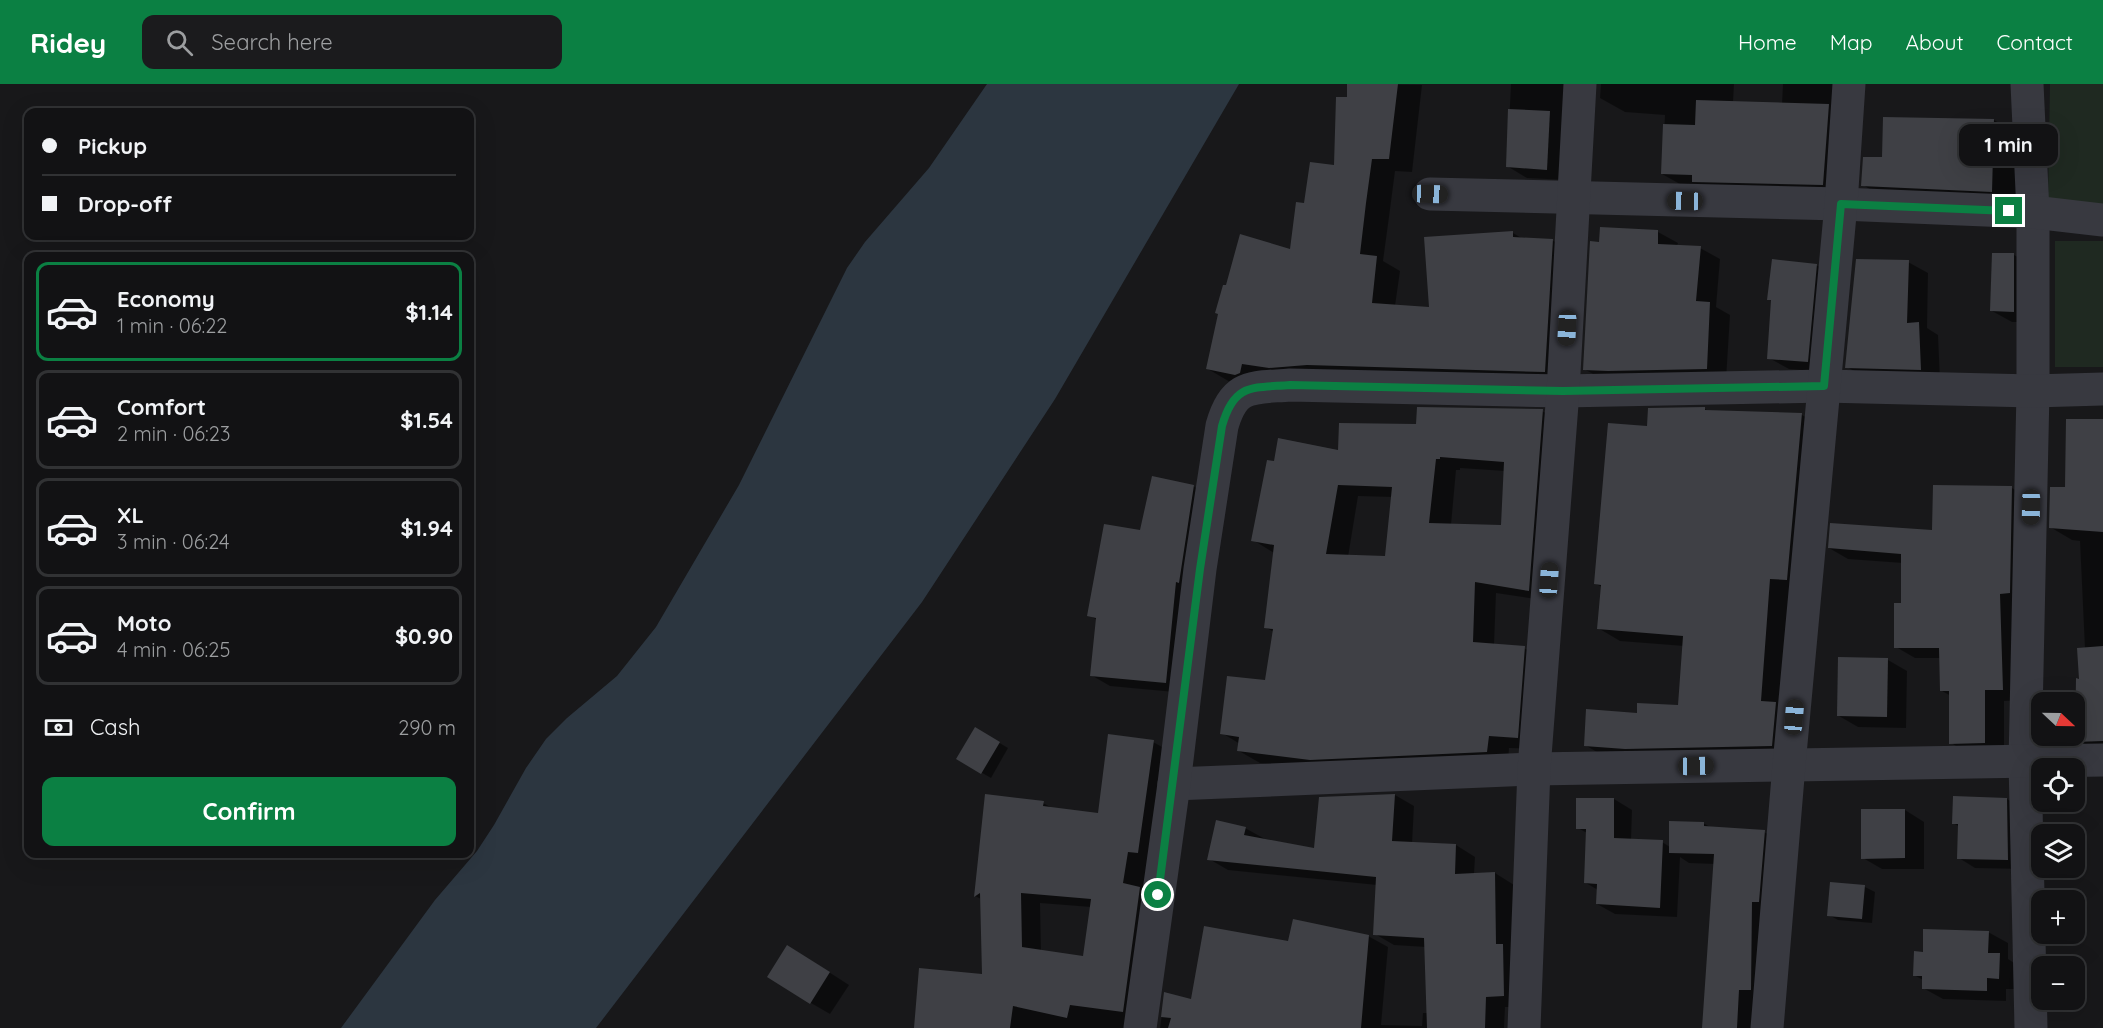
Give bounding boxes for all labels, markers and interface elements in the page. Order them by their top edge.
search box [142,15,562,69]
text: Ridey [30,25,106,60]
icon: search [163,26,196,59]
text: Search here [211,28,333,56]
text: Home [1738,29,1797,55]
text: Map [1830,29,1873,55]
text: About [1906,29,1964,55]
text: Contact [1997,29,2073,55]
callout: 1 min [1960,124,2058,166]
text: Pickup [78,132,147,160]
text: 1 min [1984,132,2033,157]
car [1412,184,1448,204]
text: Drop-off [78,190,172,218]
car [1667,192,1703,210]
route end [1995,197,2022,224]
icon: car [45,285,99,339]
text: Economy [117,285,215,313]
text: $1.14 [405,298,453,326]
car [1557,310,1577,346]
text: 1 min · 06:22 [117,313,227,338]
icon: car [45,393,99,447]
text: Comfort [117,393,206,421]
text: $1.54 [400,406,453,434]
text: 2 min · 06:23 [117,421,230,446]
car [2022,489,2040,525]
icon: car [45,501,99,555]
text: XL [117,501,144,529]
text: $1.94 [400,514,453,542]
text: 3 min · 06:24 [117,529,230,554]
car [1539,561,1559,599]
icon: car [45,609,99,663]
text: Moto [117,609,171,637]
text: $0.90 [395,622,453,650]
text: 4 min · 06:25 [117,637,230,662]
north arrow [2031,692,2085,746]
map controls [2031,692,2085,1010]
car [1783,698,1805,736]
icon: cash [42,711,75,744]
text: Cash [90,713,141,741]
text: 290 m [398,715,456,740]
car [1678,757,1714,775]
button: locate [2031,758,2085,812]
button: Confirm [42,777,456,846]
button: layers [2031,824,2085,878]
route start [1144,881,1171,908]
button: + [2031,890,2085,944]
button: − [2031,956,2085,1010]

